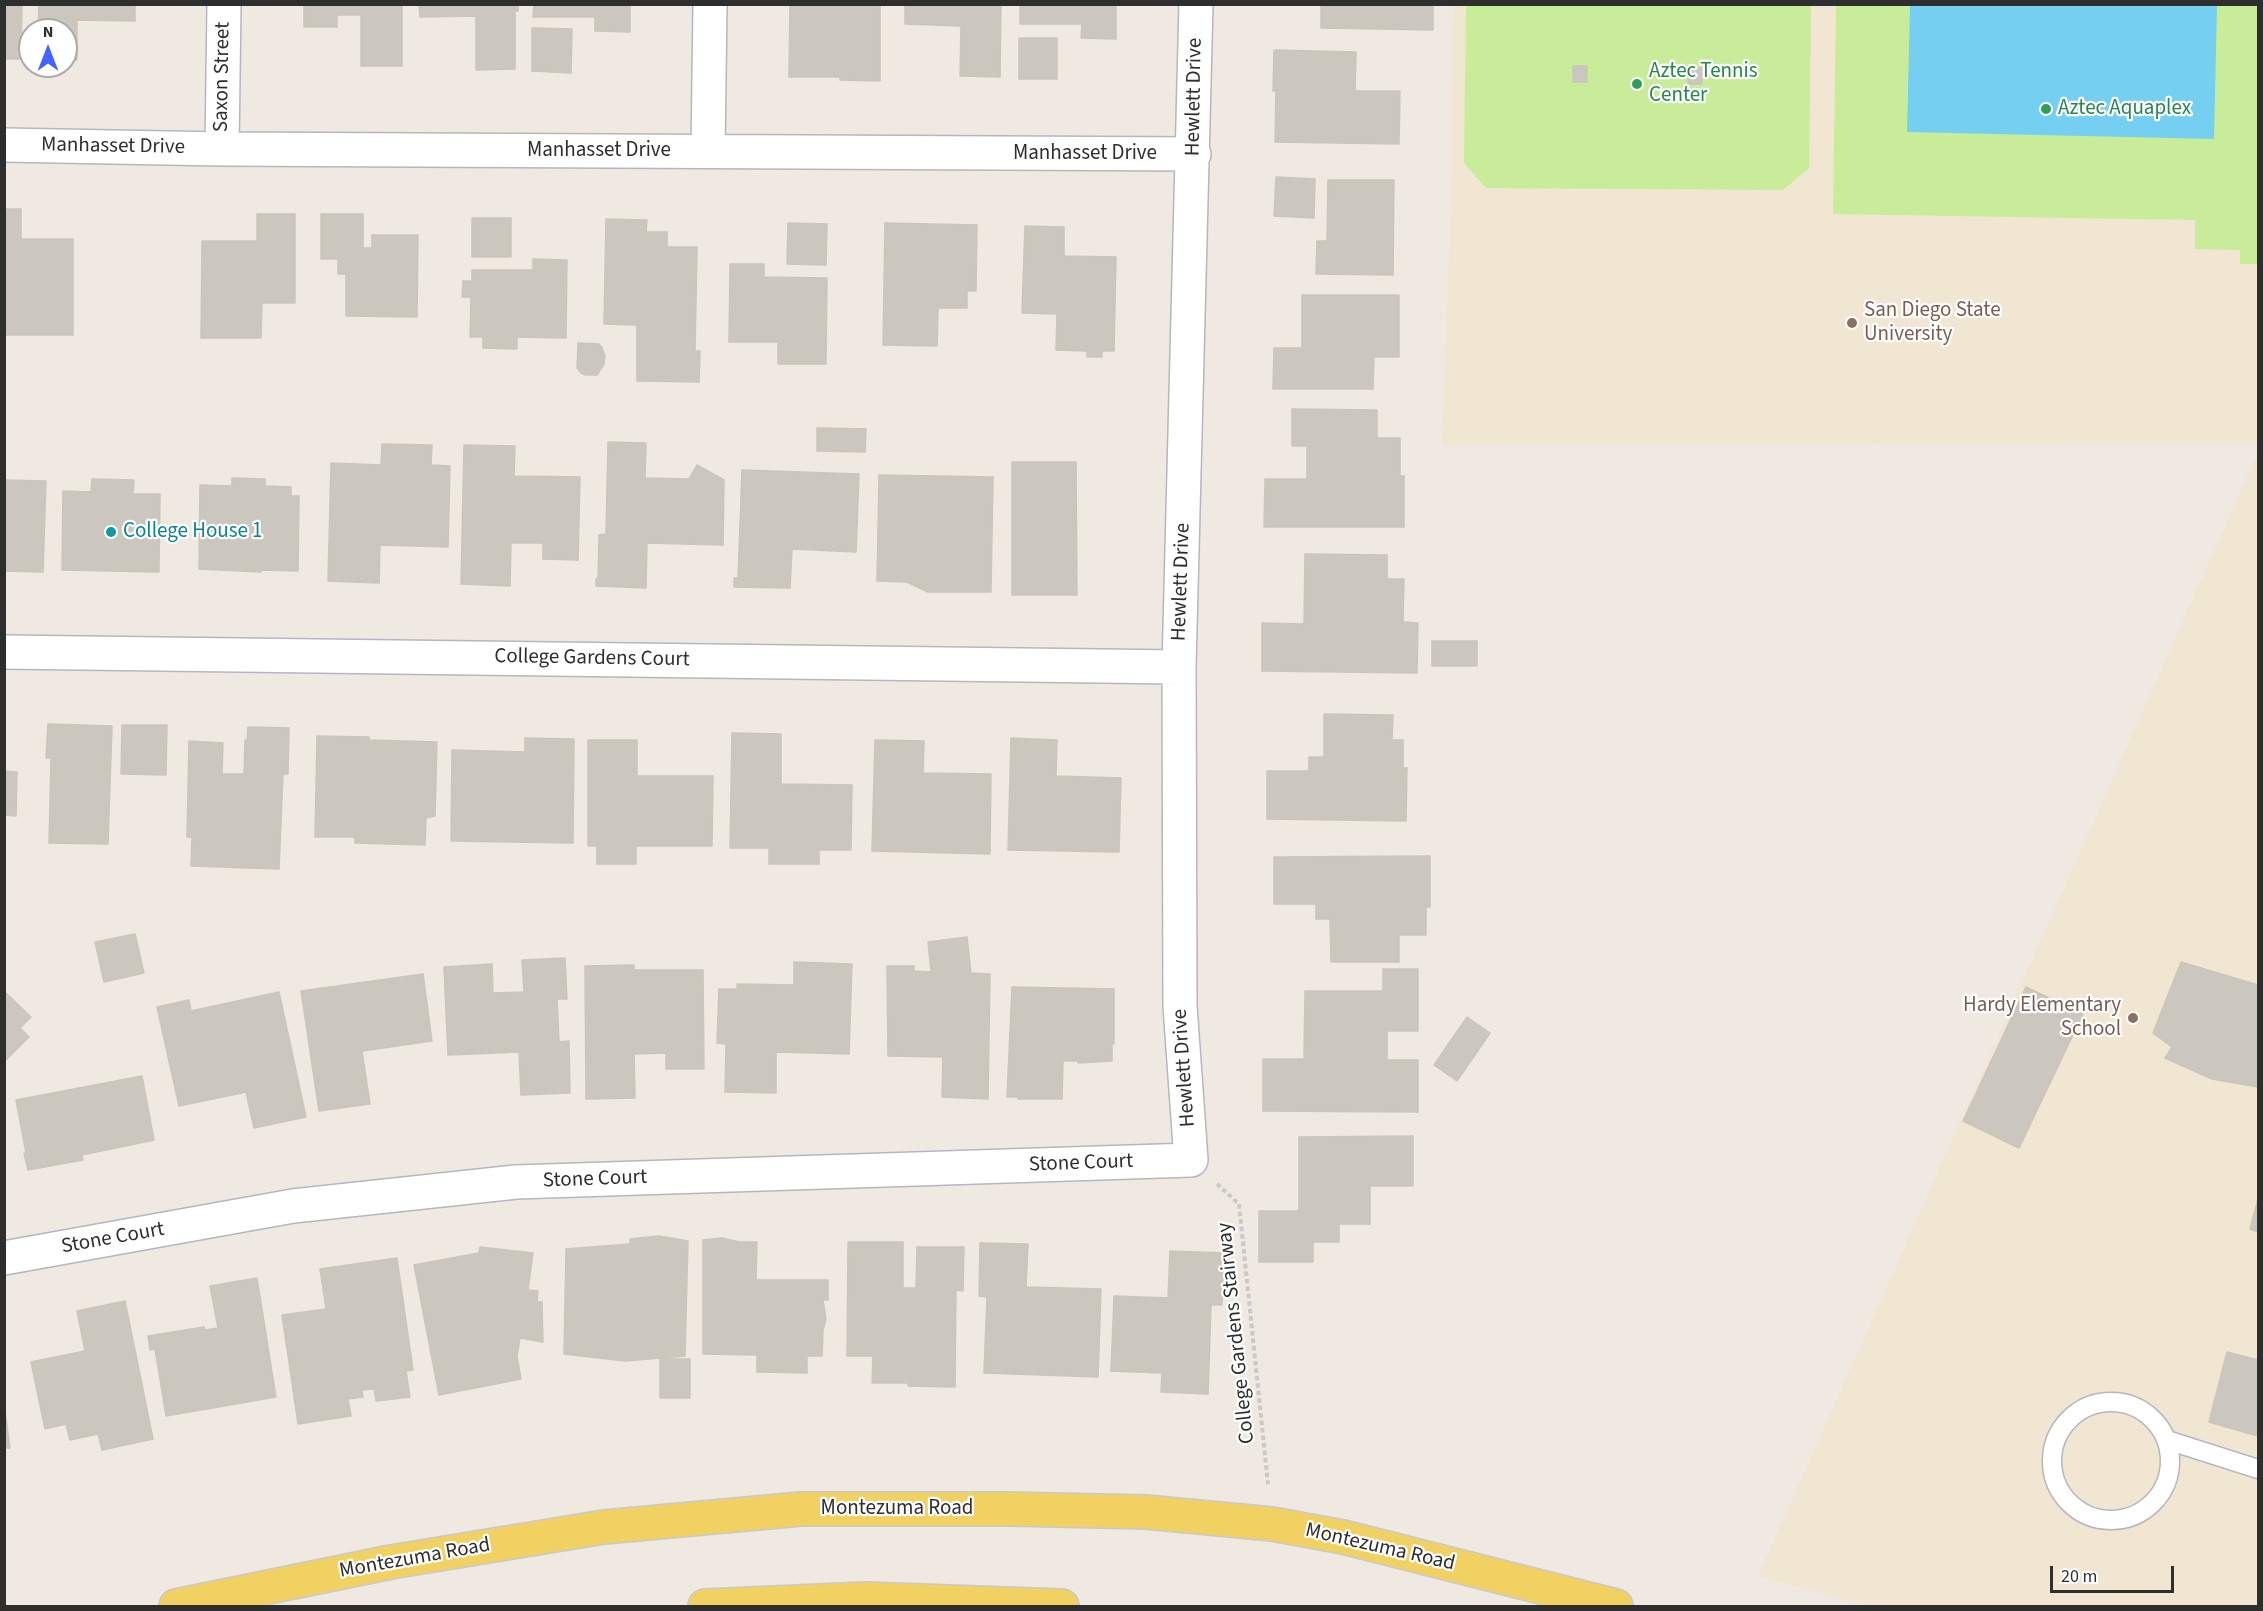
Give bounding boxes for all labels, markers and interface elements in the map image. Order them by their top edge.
north arrow [18,18,78,78]
text: N [43,21,53,43]
street label: Saxon Street [209,22,237,132]
street label: Hewlett Drive [1181,38,1209,156]
place label: Aztec Tennis Center [1649,59,1758,109]
marker: Aztec Tennis Center [1630,77,1644,91]
place label: Aztec Aquaplex [2058,96,2191,122]
marker: Aztec Aquaplex [2039,102,2053,116]
street label: Manhasset Drive [41,133,185,161]
street label: Manhasset Drive [527,138,671,164]
street label: Manhasset Drive [1013,141,1157,167]
place label: San Diego State University [1864,298,2001,348]
marker: San Diego State University [1845,316,1859,330]
place label: College House 1 [123,519,263,545]
street label: Hewlett Drive [1167,522,1197,642]
marker: College House 1 [104,525,118,539]
street label: College Gardens Court [494,645,690,673]
place label: Hardy Elementary School [1963,993,2121,1043]
street label: Hewlett Drive [1168,1008,1202,1128]
marker: Hardy Elementary School [2126,1011,2140,1025]
street label: Stone Court [1028,1150,1134,1178]
street label: Stone Court [542,1166,648,1194]
street label: Stone Court [60,1218,166,1260]
street label: College Gardens Stairway [1213,1221,1261,1445]
street label: Montezuma Road [821,1496,973,1522]
street label: Montezuma Road [1303,1519,1457,1577]
street label: Montezuma Road [338,1533,492,1585]
scale bar [2053,1554,2178,1592]
text: 20 m [2061,1564,2097,1589]

